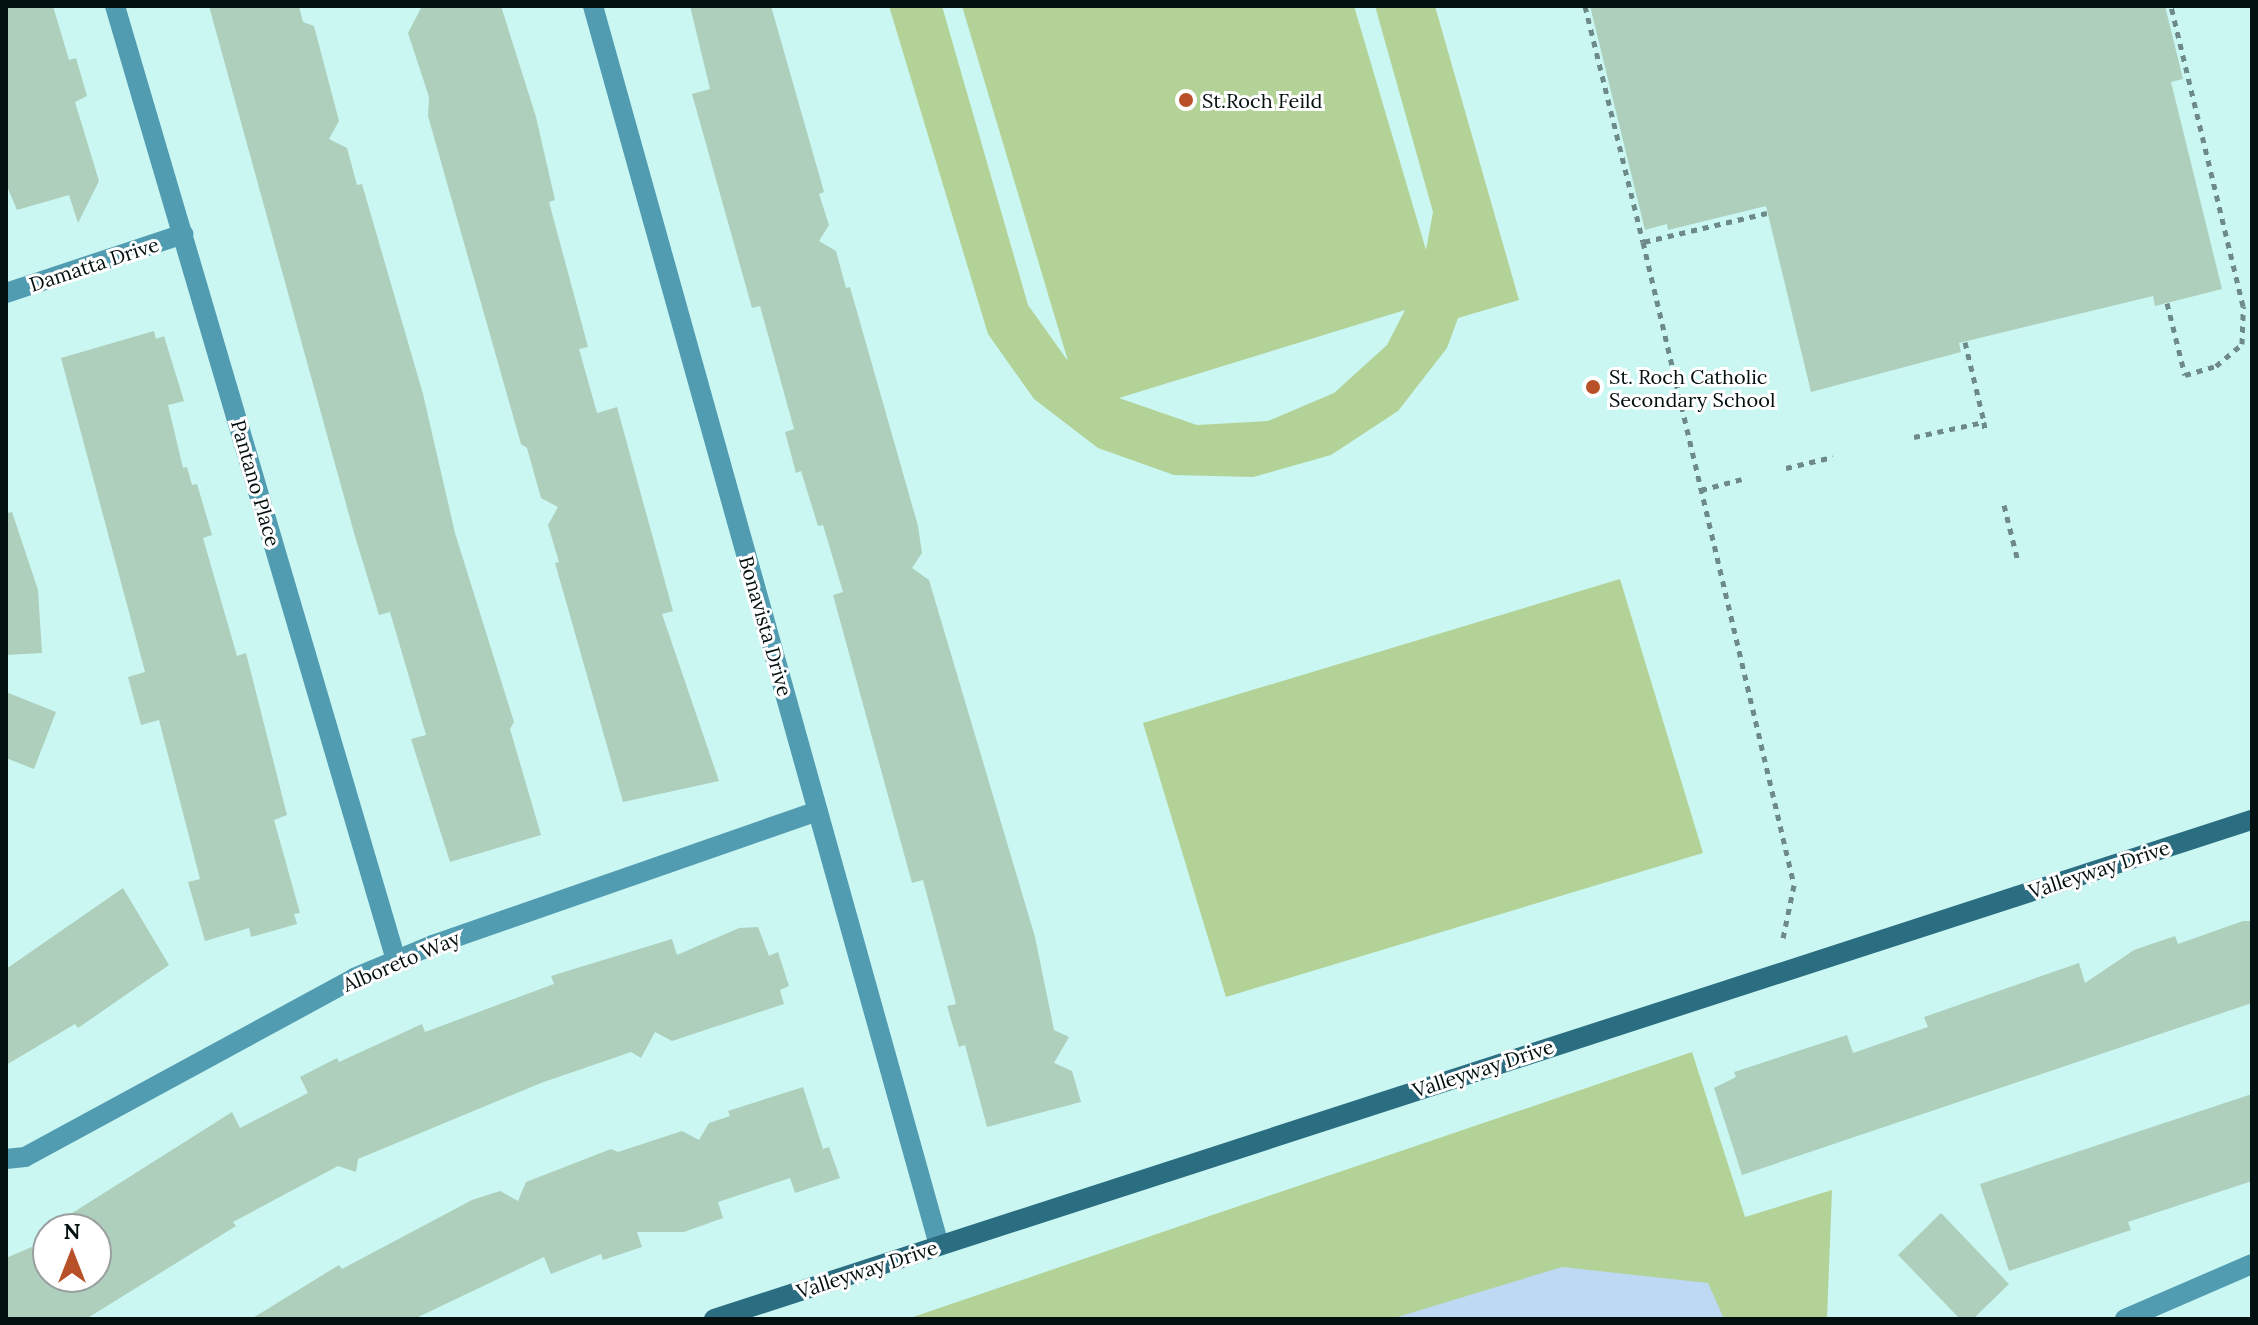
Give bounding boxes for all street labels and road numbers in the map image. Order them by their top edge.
street label: Damatta Drive [26,232,162,296]
street label: Pantano Place [226,417,286,549]
street label: Bonavista Drive [735,553,797,699]
street label: Valleyway Drive [2025,835,2173,903]
street label: Alboreto Way [339,926,463,996]
street label: Valleyway Drive [1409,1034,1557,1102]
street label: Valleyway Drive [793,1235,941,1303]

